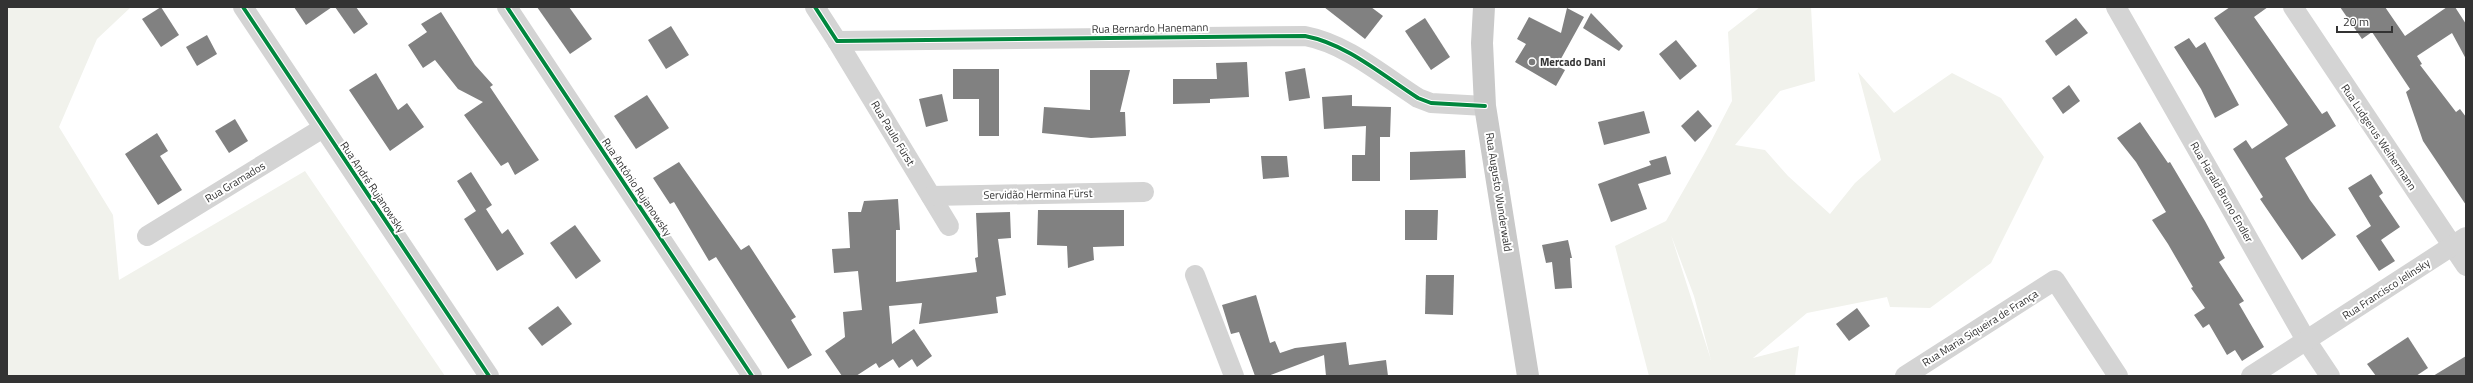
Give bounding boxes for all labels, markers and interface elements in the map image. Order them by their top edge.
scale bar [2337,8,2392,34]
text: 20 m [2343,12,2369,31]
street label: Rua Bernardo Hanemann [1092,19,1209,37]
place label: Mercado Dani [1540,54,1606,70]
marker: Mercado Dani [1527,57,1537,67]
street label: Rua Ludgerus Weihermann [2337,81,2421,193]
street label: Rua Paulo Fürst [867,97,919,169]
street label: Rua Augusto Wunderwald [1482,131,1516,253]
street label: Rua Antônio Rujanowsky [598,135,676,240]
street label: Rua André Rujanowsky [337,138,410,236]
street label: Rua Harald Bruno Endler [2187,139,2257,245]
street label: Rua Gramados [202,158,268,206]
street label: Servidão Hermina Fürst [983,185,1093,203]
street label: Rua Francisco Jelinsky [2339,254,2434,323]
street label: Rua Maria Siqueira de França [1919,285,2041,370]

